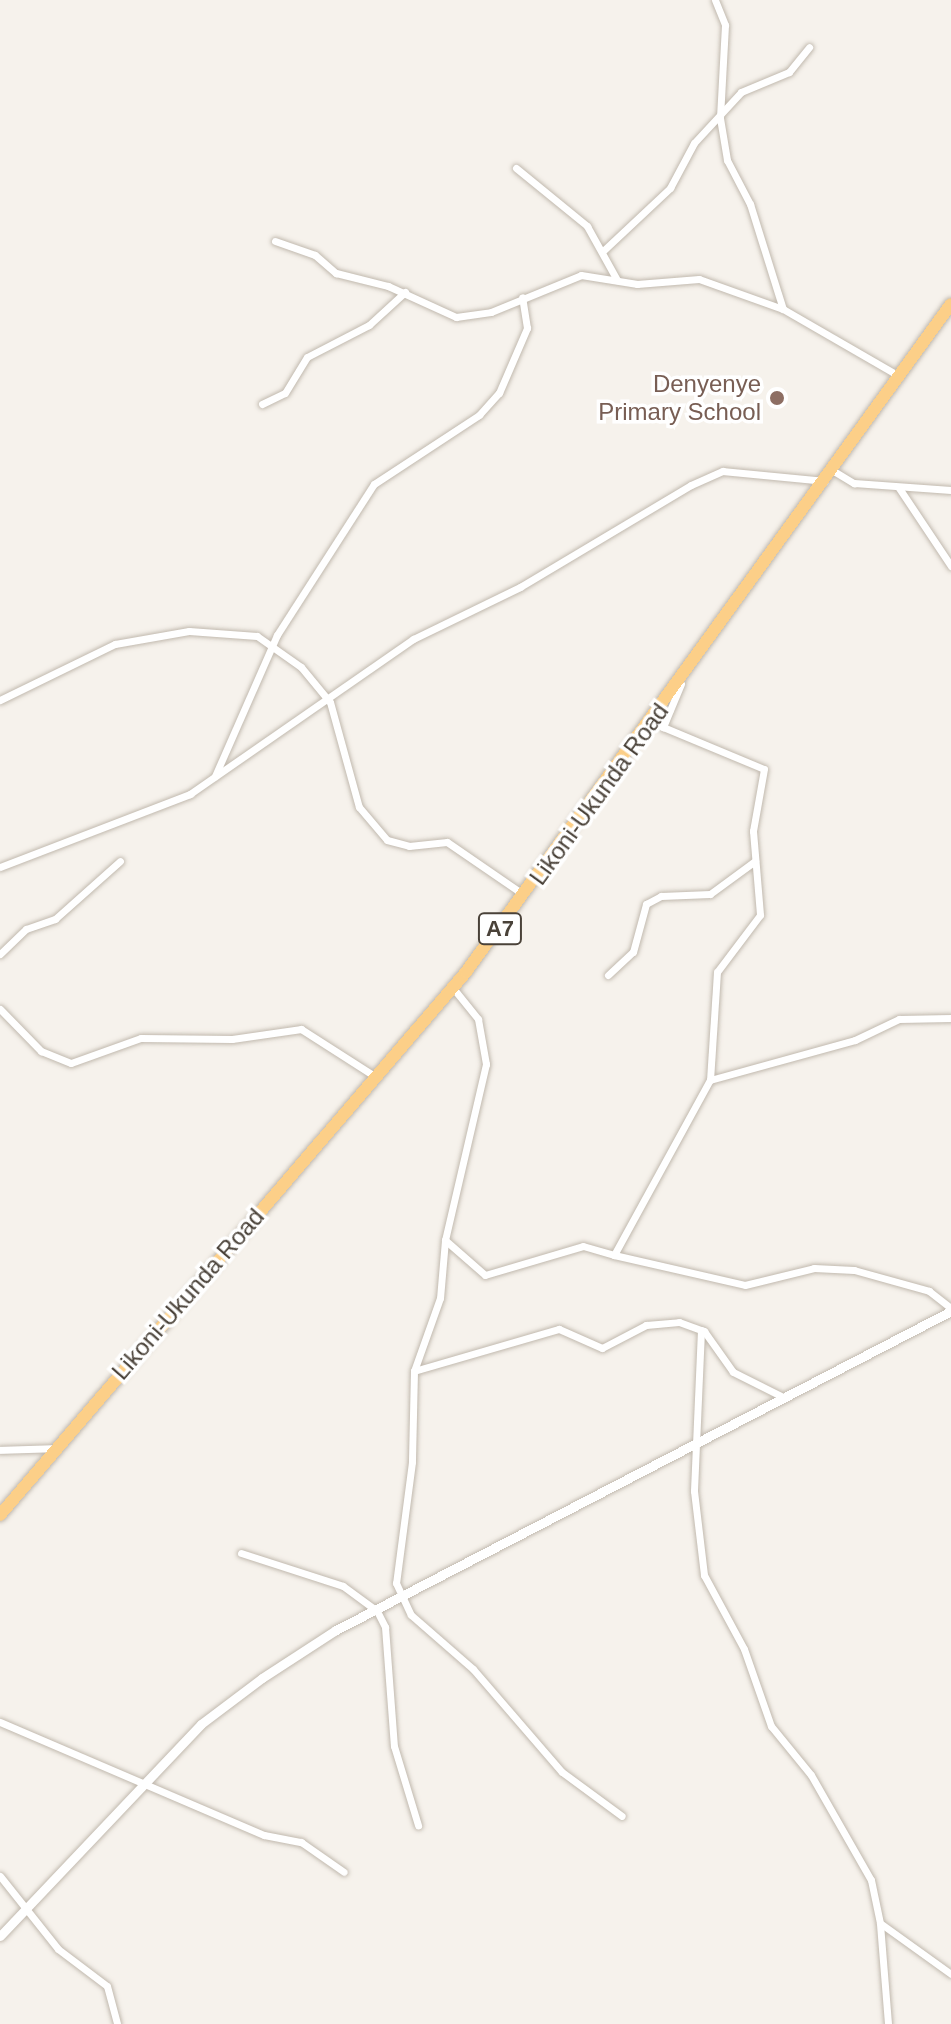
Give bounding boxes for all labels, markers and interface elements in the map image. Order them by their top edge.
place label: Denyenye Primary School [598,370,761,426]
marker: Denyenye Primary School [768,389,786,407]
street label: Likoni-Ukunda Road [523,698,675,890]
road number: A7 [476,911,524,947]
street label: Likoni-Ukunda Road [106,1202,270,1386]

